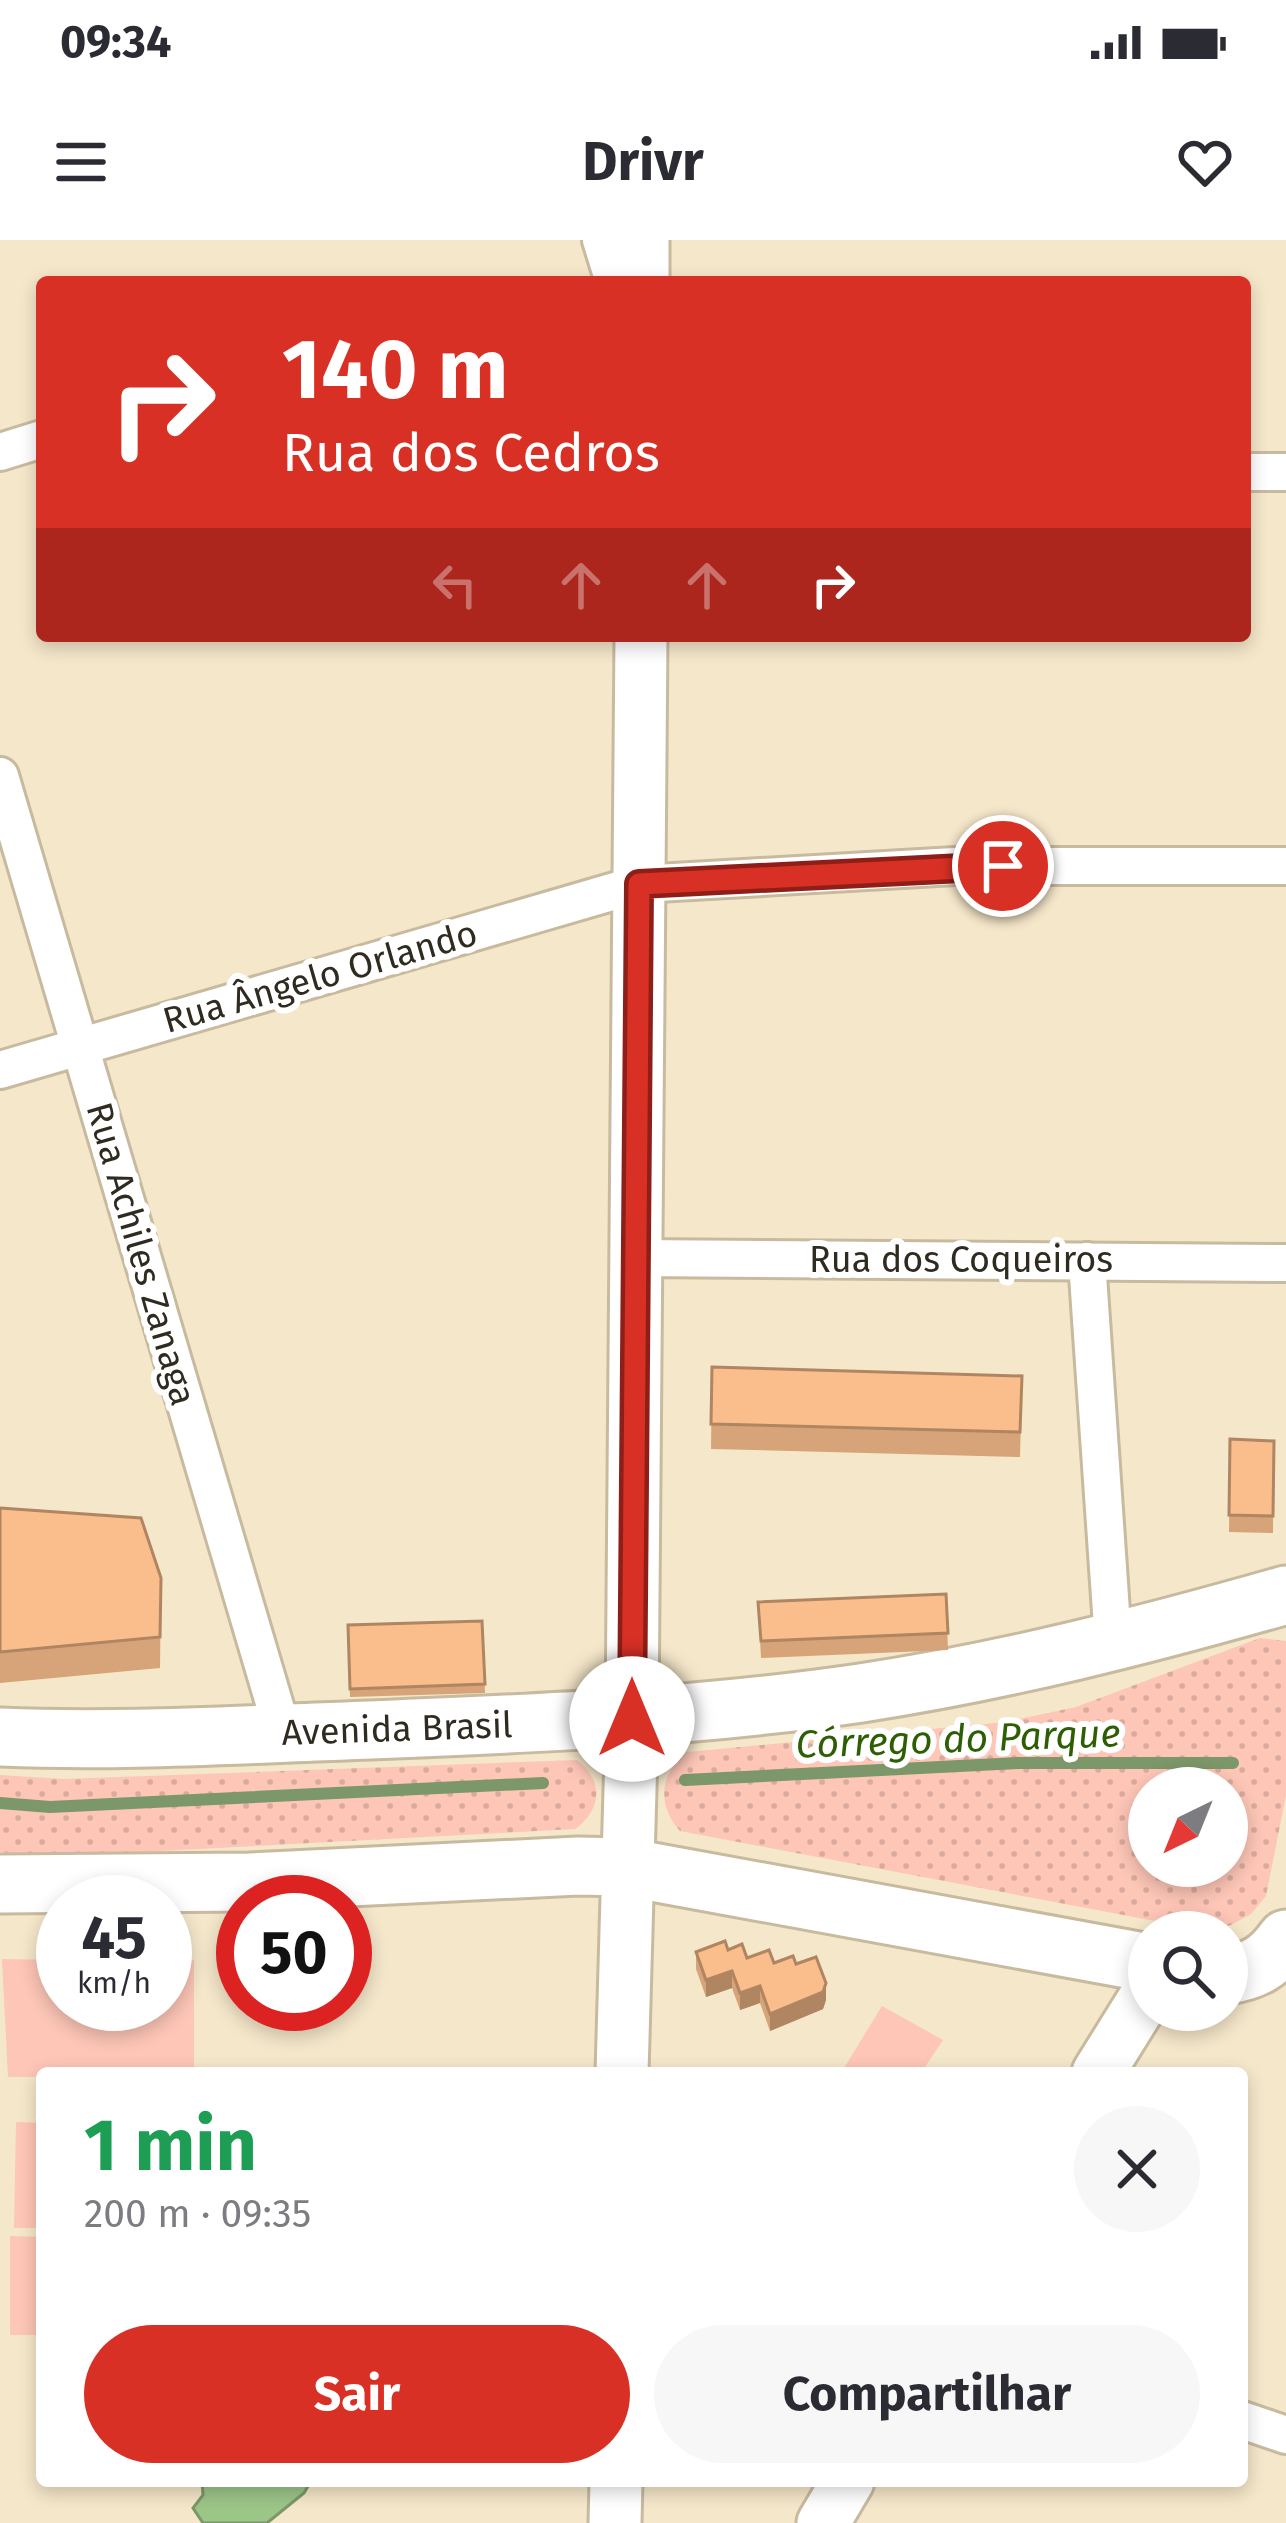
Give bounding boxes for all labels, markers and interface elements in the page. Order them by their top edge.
text: 09:34 [60,15,171,69]
icon: menu [48,129,114,195]
icon: heart [1172,129,1238,195]
text: Drivr [582,130,704,194]
text: 140 m [282,319,508,420]
icon: right [84,324,240,480]
text: Rua dos Cedros [282,421,660,485]
icon: left [422,552,488,618]
icon: ahead [548,552,614,618]
icon: ahead [674,552,740,618]
icon: right [800,552,866,618]
pin [952,815,1054,917]
icon: arrive [970,833,1036,899]
street label: Rua Ângelo Orlando [158,911,482,1043]
street label: Rua Achiles Zanaga [77,1097,205,1411]
street label: Rua dos Coqueiros [809,1238,1113,1282]
position arrow [569,1656,695,1782]
street label: Avenida Brasil [281,1703,513,1755]
water label: Córrego do Parque [795,1710,1121,1768]
north arrow [1128,1767,1248,1887]
map controls [1128,1767,1248,2031]
speed limit sign: 50 [216,1875,372,2031]
text: 45 [81,1902,147,1974]
button: search [1128,1911,1248,2031]
text: km/h [77,1965,151,2001]
text: 1 min [84,2103,257,2189]
button: close [1074,2106,1200,2232]
text: 200 m · 09:35 [84,2191,311,2237]
button: Sair [84,2325,630,2463]
button: Compartilhar [654,2325,1200,2463]

